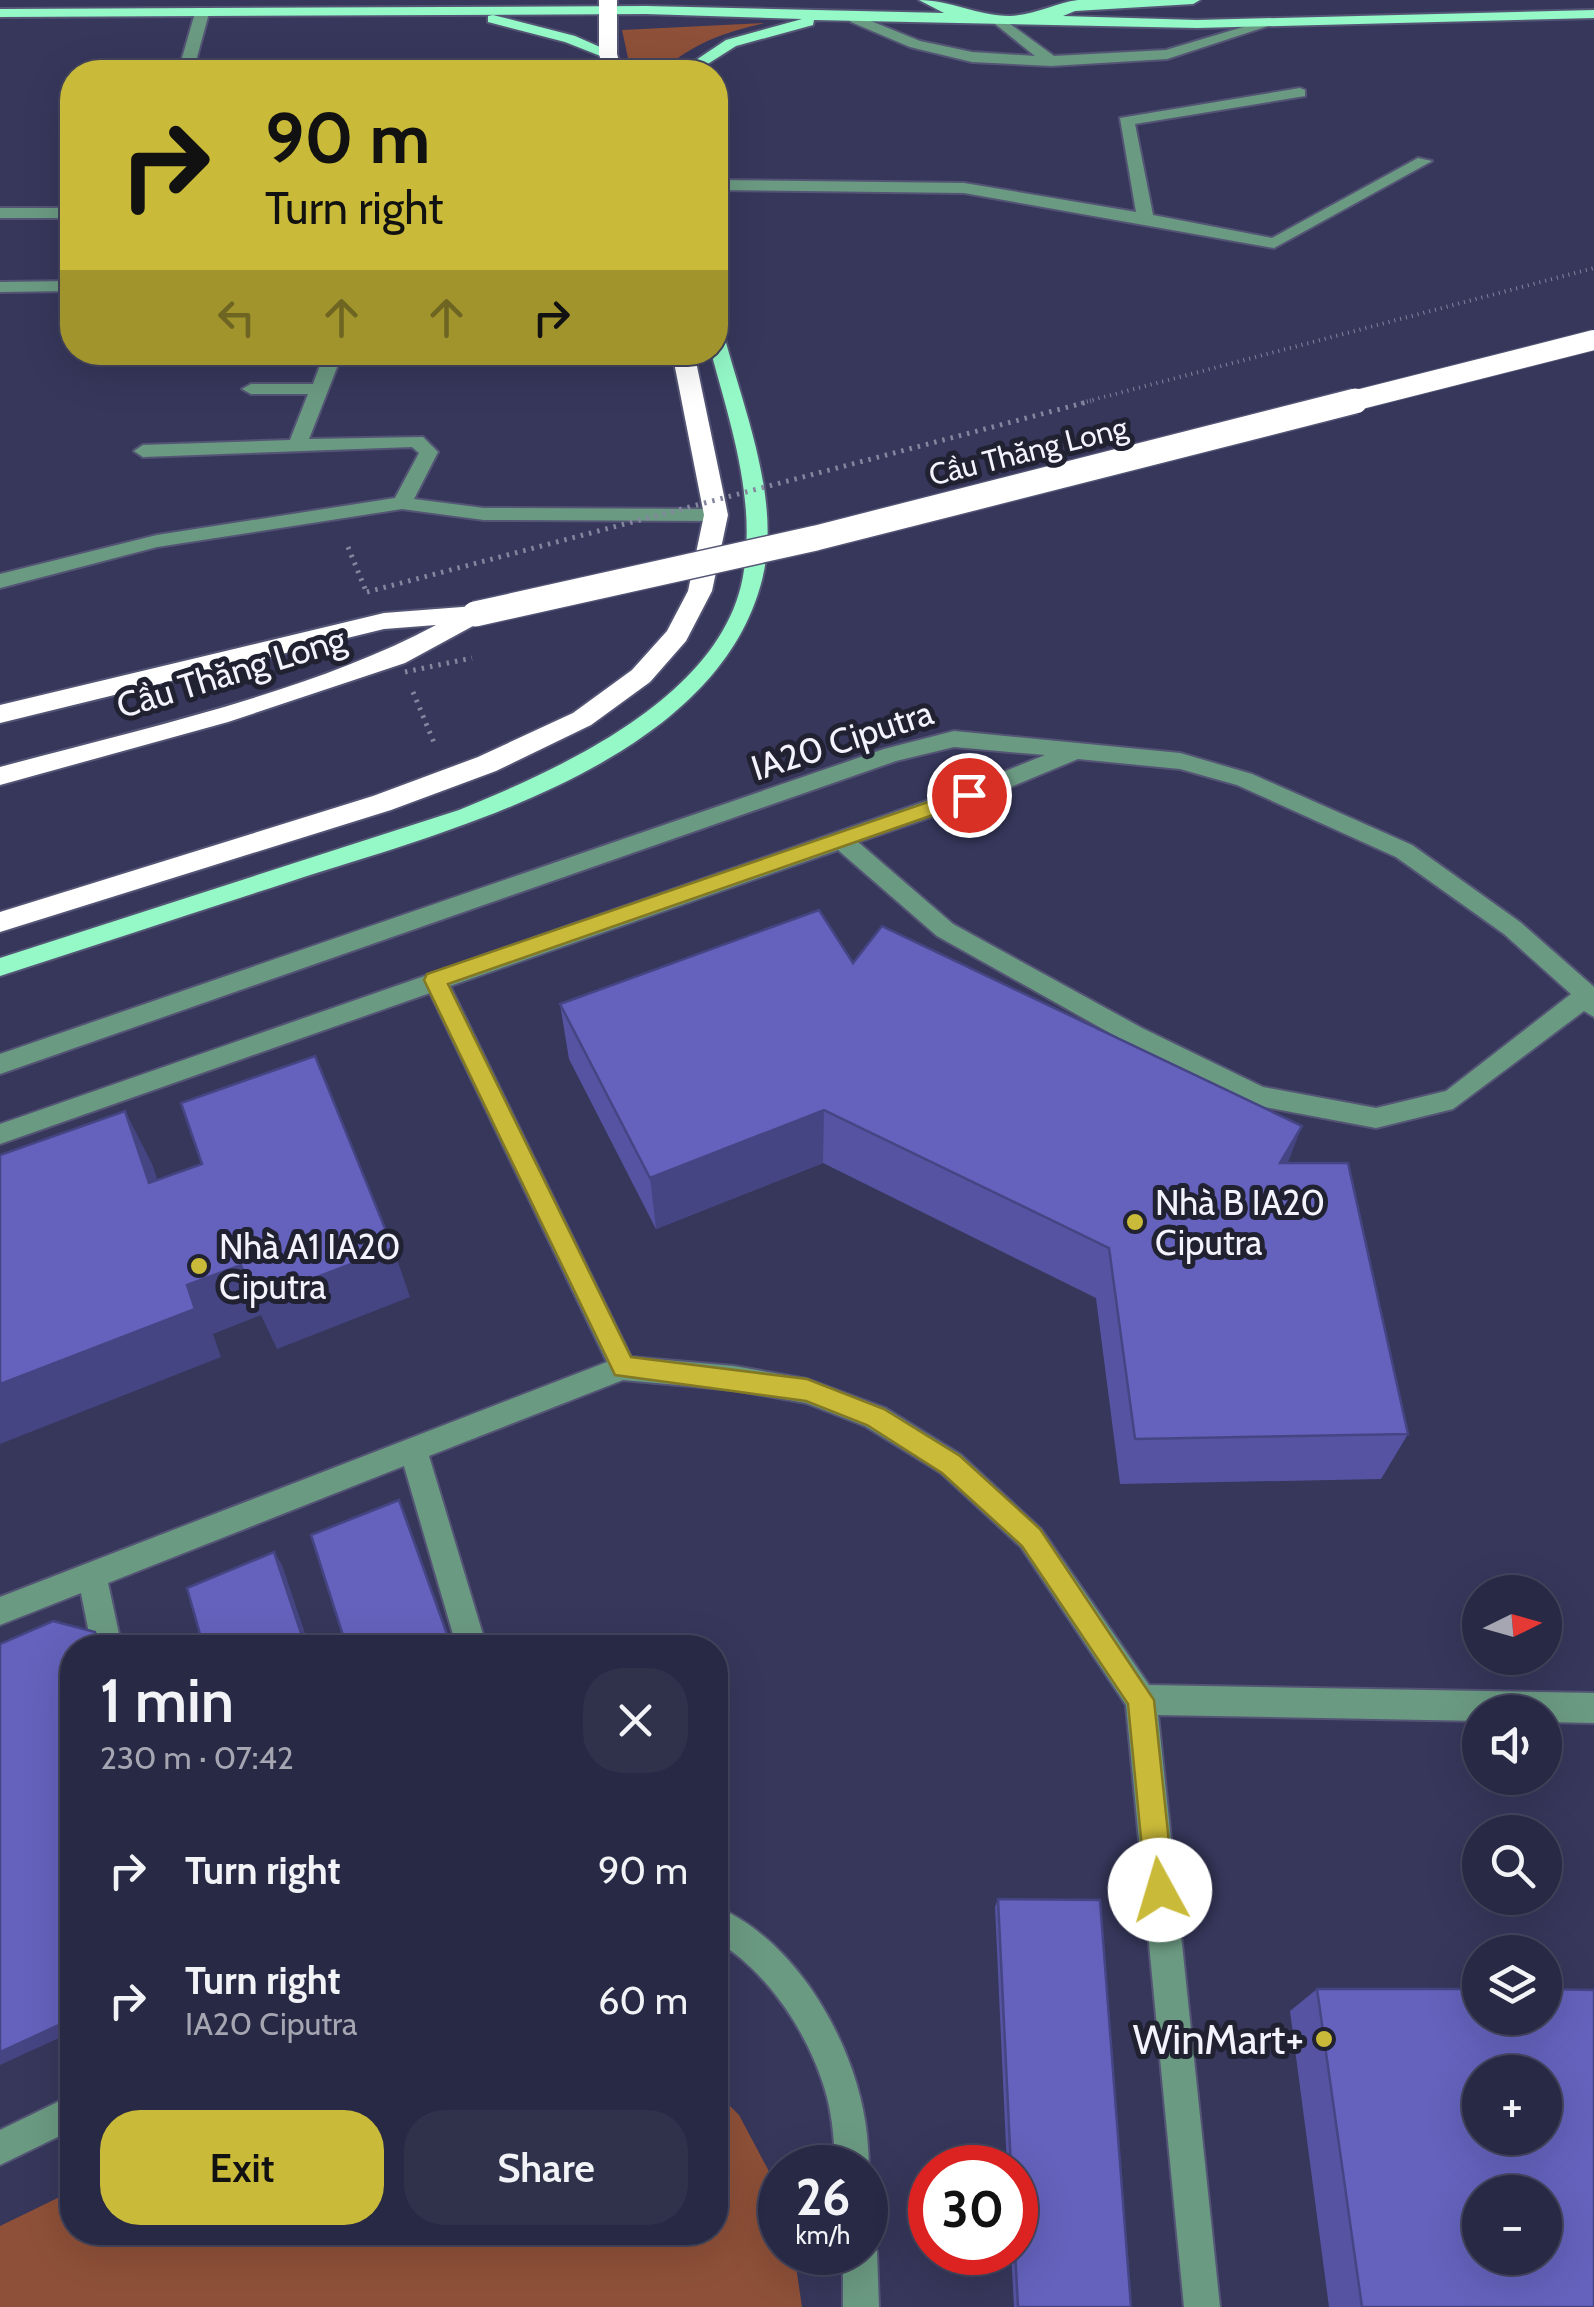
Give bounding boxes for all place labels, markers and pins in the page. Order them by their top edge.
pin [927,753,1012,838]
place label: Nhà B IA20 Ciputra [1155,1181,1325,1264]
marker: Nhà B IA20 Ciputra [1124,1211,1146,1233]
place label: Nhà A1 IA20 Ciputra [219,1225,400,1308]
marker: Nhà A1 IA20 Ciputra [188,1255,210,1277]
place label: WinMart+ [1133,2013,1304,2065]
marker: WinMart+ [1313,2028,1335,2050]

